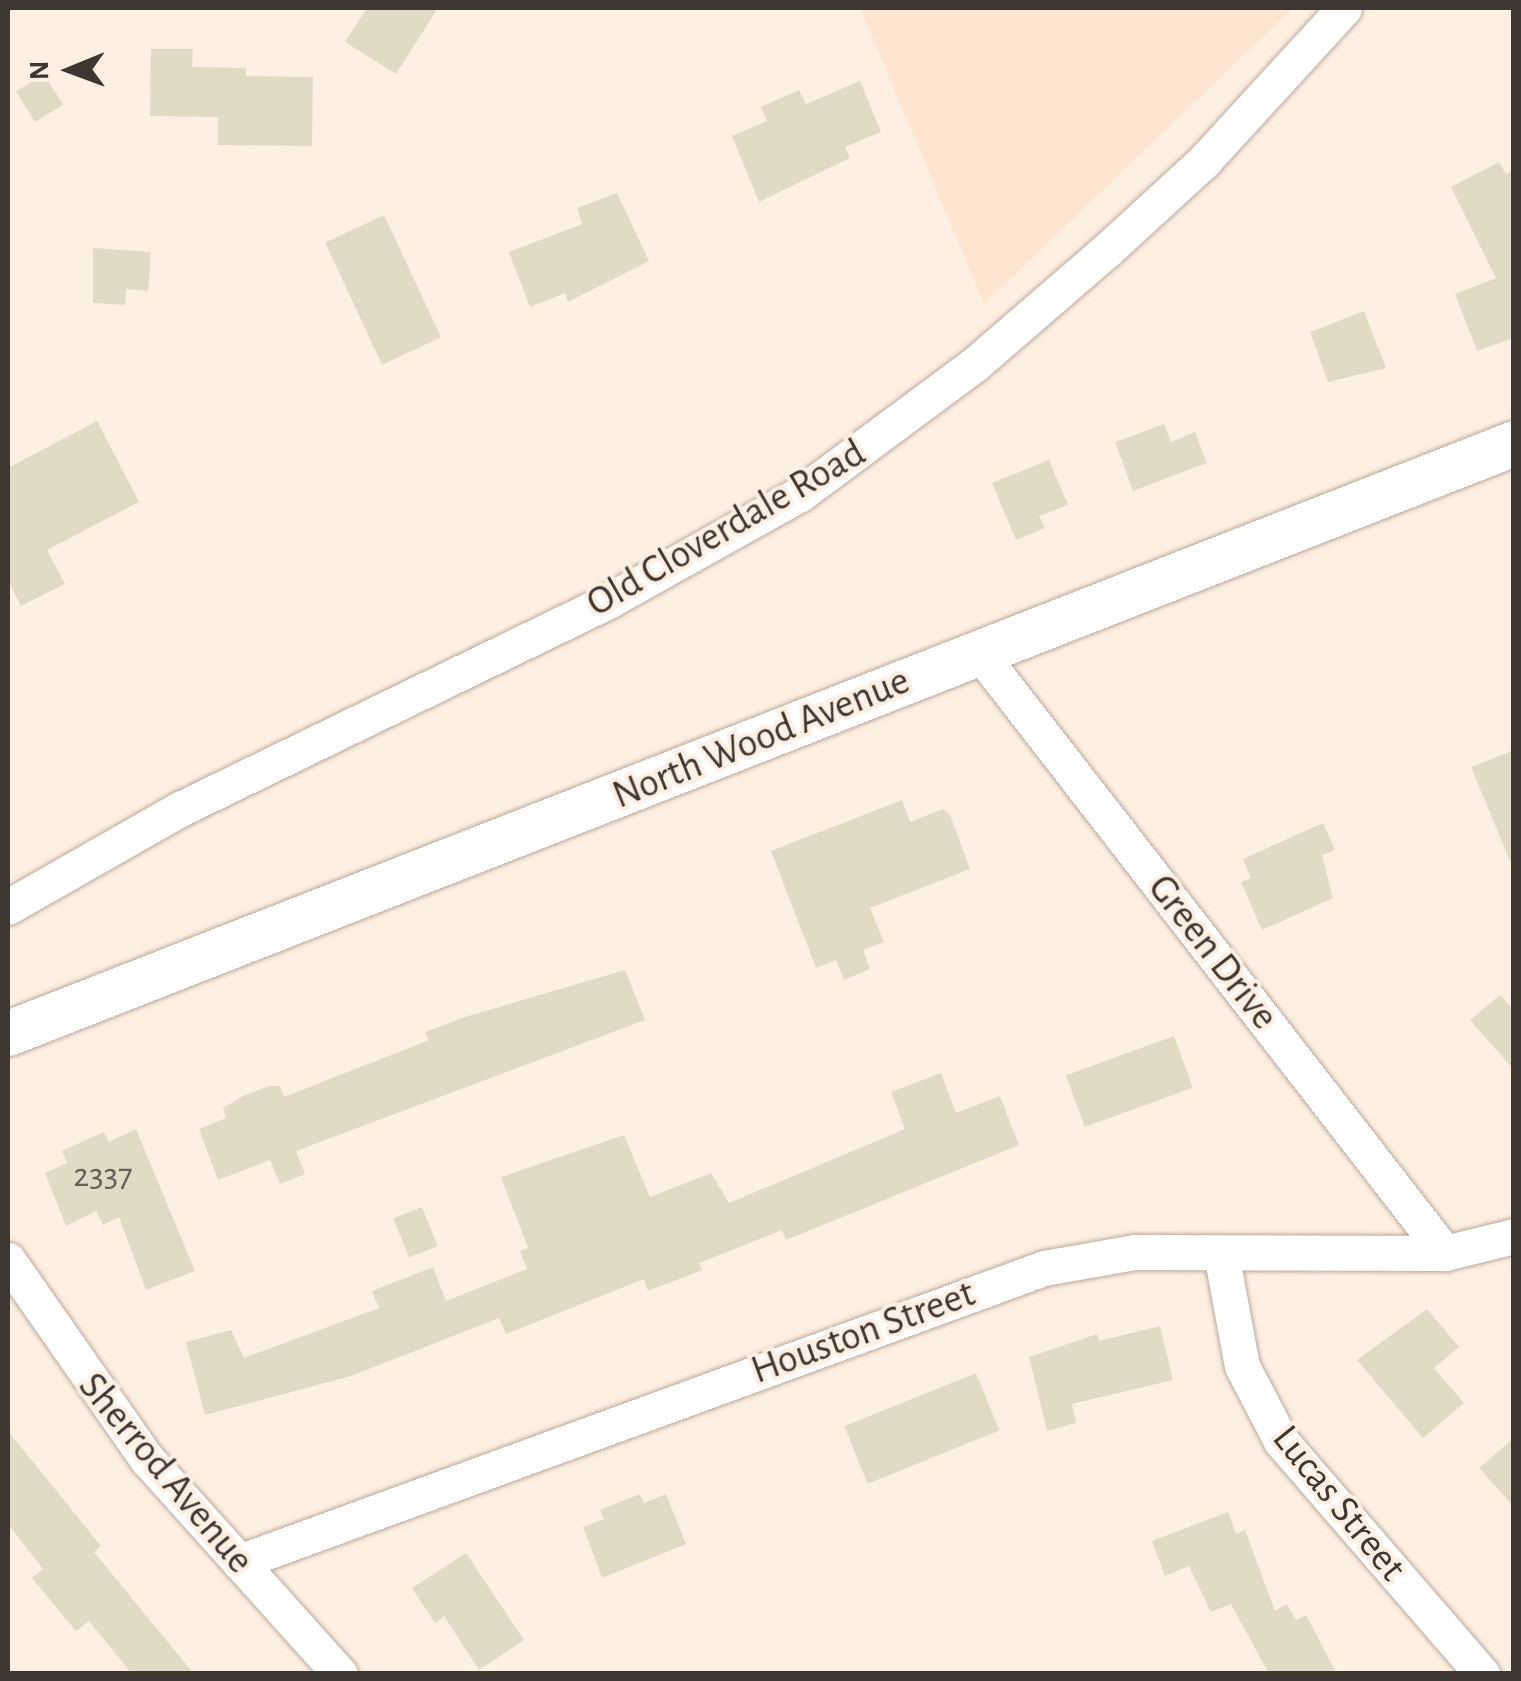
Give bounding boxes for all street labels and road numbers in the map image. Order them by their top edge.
street label: Old Cloverdale Road [578,429,874,627]
street label: North Wood Avenue [606,657,916,819]
street label: Green Drive [1138,865,1288,1039]
street label: Houston Street [745,1269,981,1395]
street label: Sherrod Avenue [68,1363,264,1583]
street label: Lucas Street [1262,1416,1416,1590]

